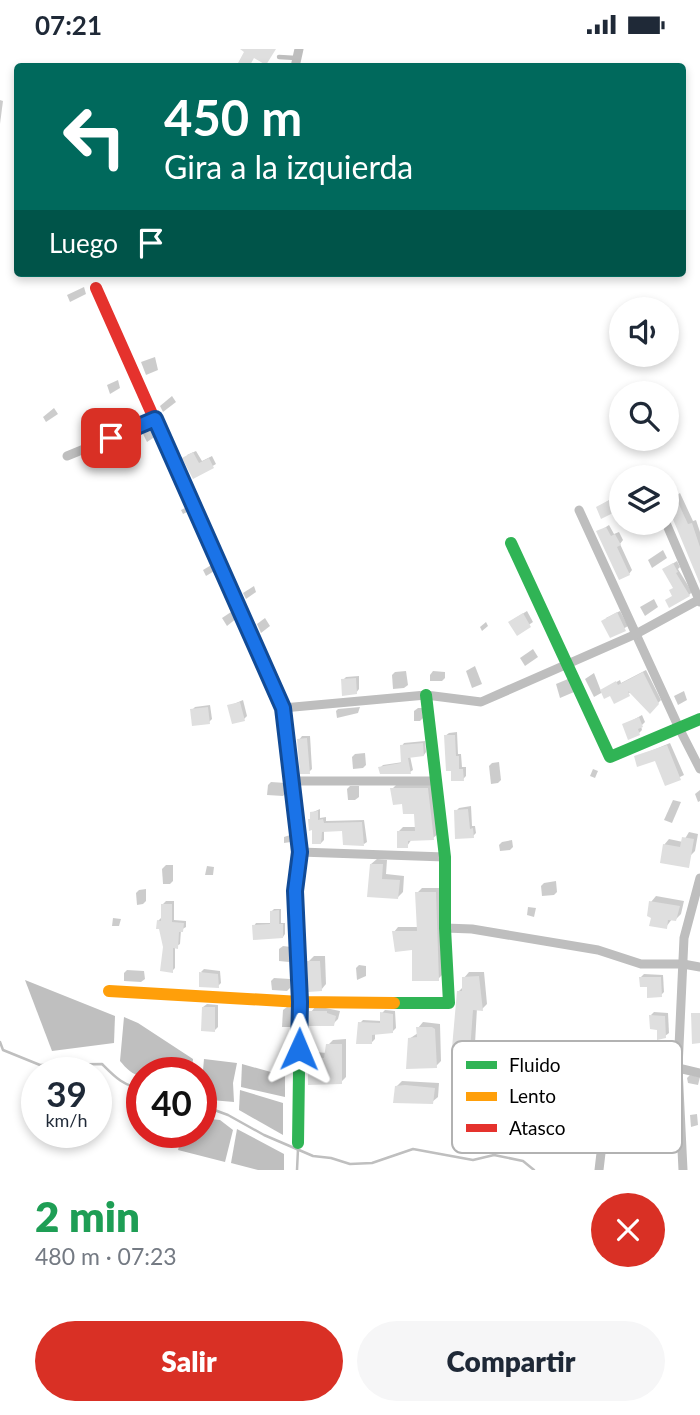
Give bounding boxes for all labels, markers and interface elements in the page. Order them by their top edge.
text: 07:21 [35,9,102,41]
text: 450 m [164,88,302,146]
icon: left [49,91,140,182]
text: Gira a la izquierda [164,147,413,186]
icon: arrive [132,224,170,262]
text: Luego [49,227,118,259]
map controls [609,297,679,535]
button: sound [609,297,679,367]
button: search [609,381,679,451]
pin [81,408,141,468]
icon: arrive [92,419,130,457]
button: layers [609,465,679,535]
position arrow [262,1012,336,1086]
legend [452,1041,682,1153]
text: Fluido [509,1053,561,1076]
speed limit sign: 40 [126,1057,217,1148]
text: 39 [46,1072,87,1114]
text: Lento [509,1084,556,1107]
text: km/h [45,1109,88,1131]
text: Atasco [509,1116,565,1139]
text: 2 min [35,1191,140,1241]
button: close [591,1193,665,1267]
text: 480 m · 07:23 [35,1242,177,1270]
button: Salir [35,1321,343,1401]
button: Compartir [357,1321,665,1401]

